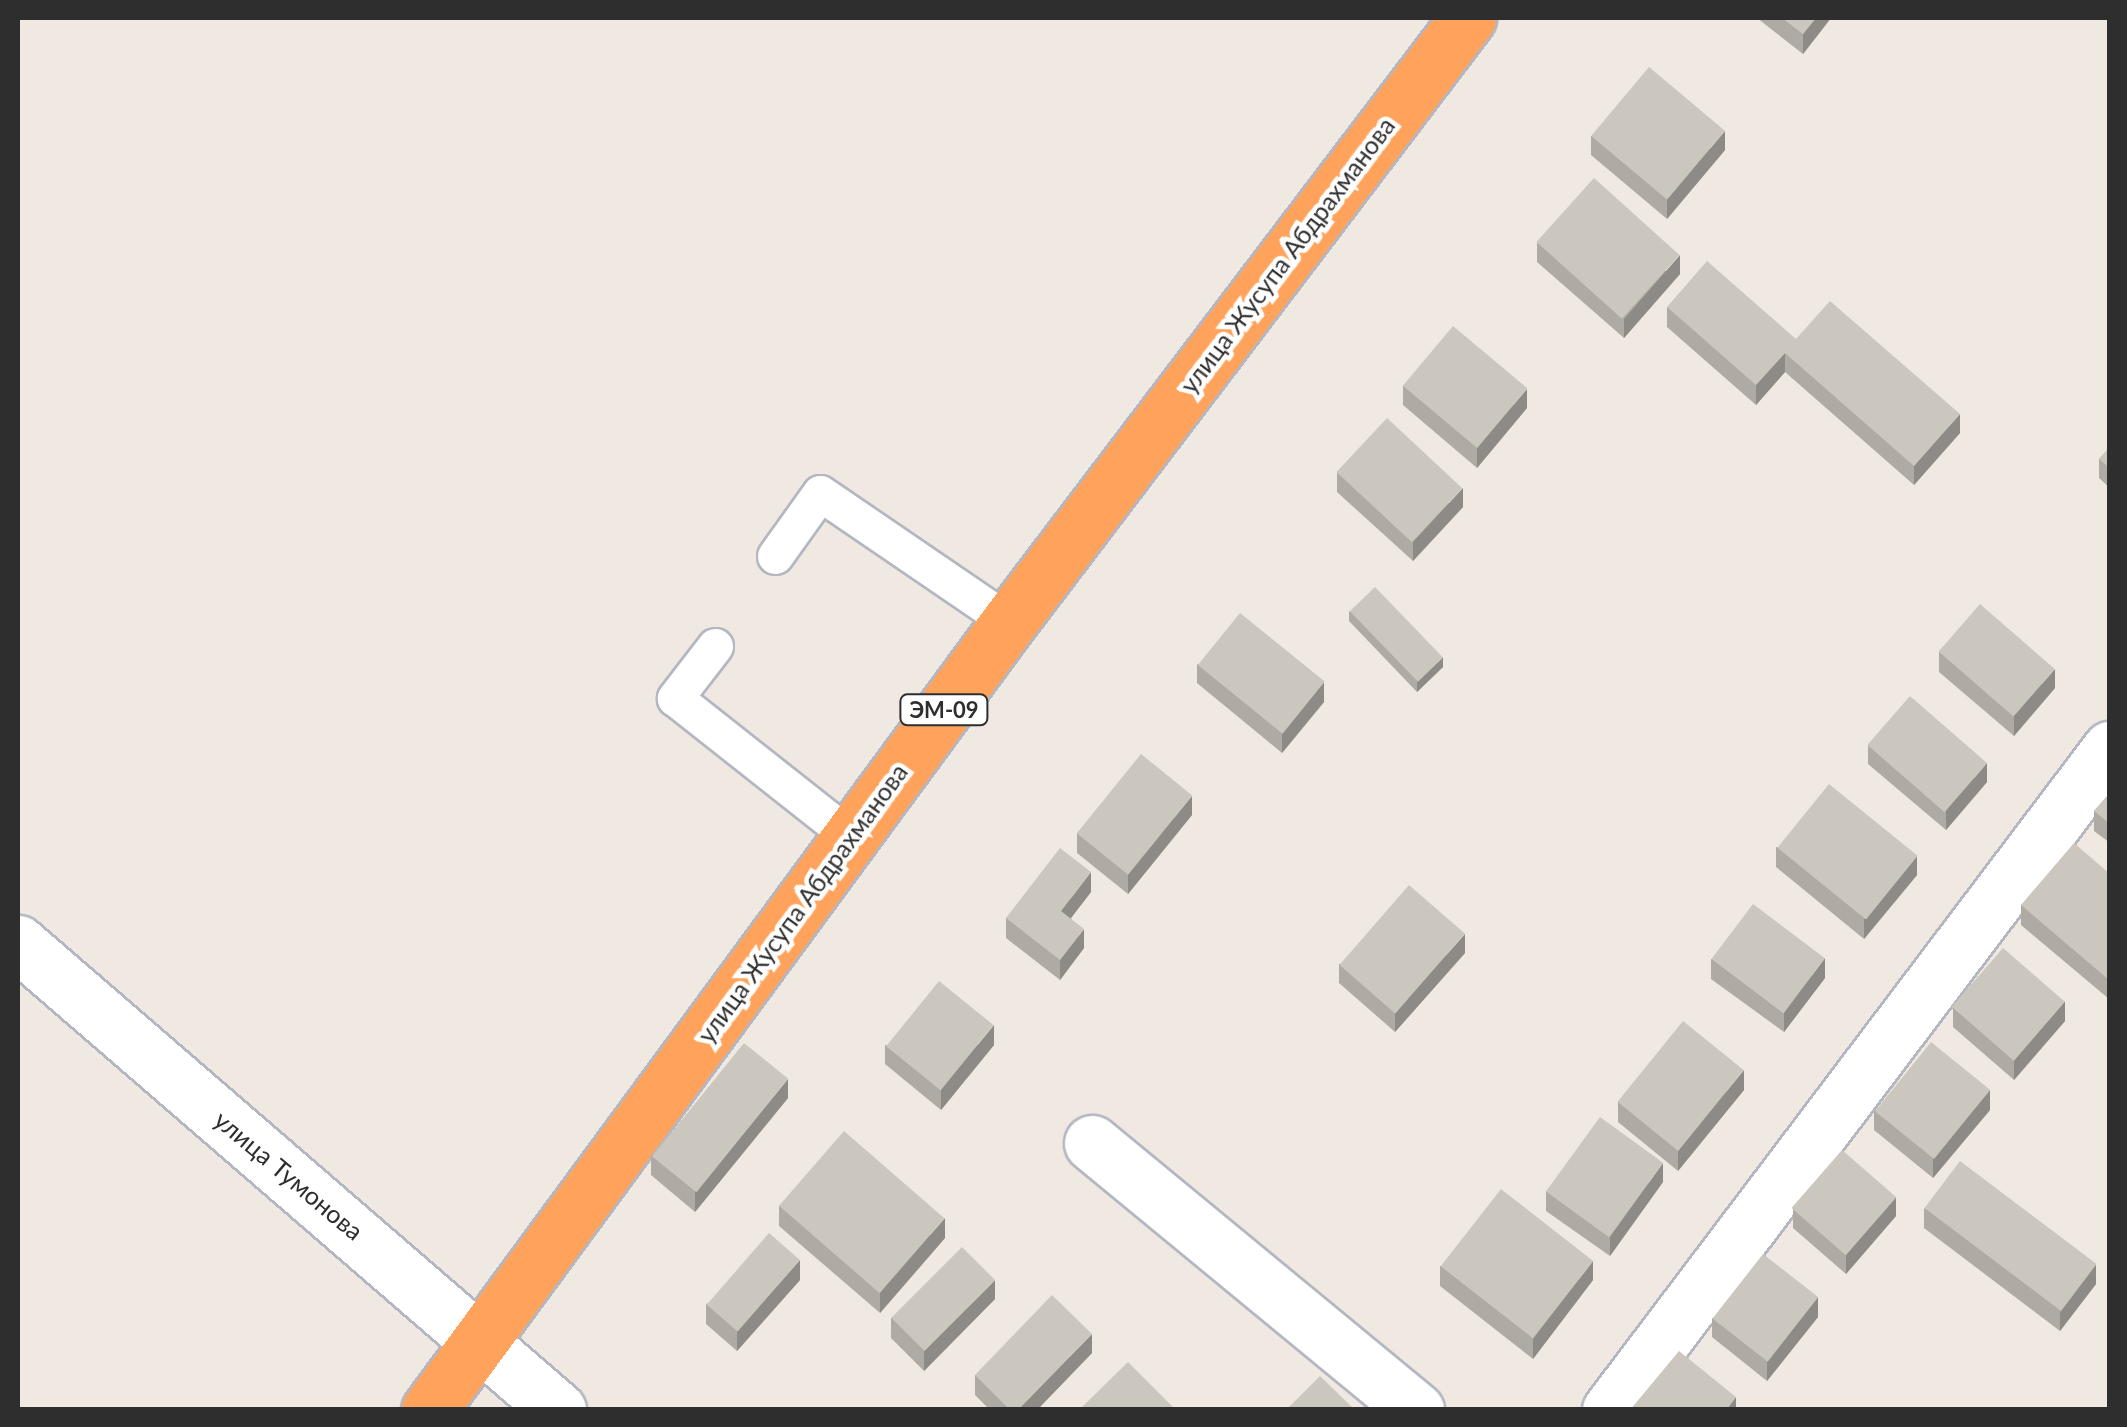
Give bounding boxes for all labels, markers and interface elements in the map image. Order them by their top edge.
street label: улица Жусупа Абдрахманова [1173,111,1401,399]
road number: ЭМ-09 [899,693,989,727]
street label: улица Жусупа Абдрахманова [691,758,913,1048]
street label: улица Тумонова [208,1104,370,1246]

